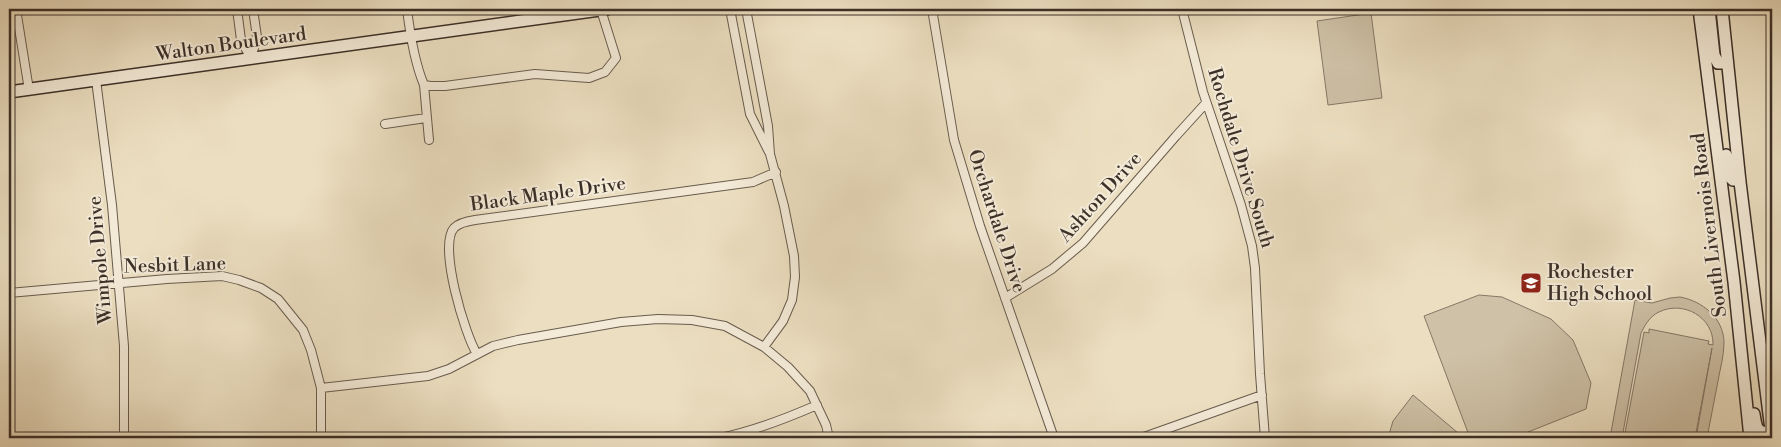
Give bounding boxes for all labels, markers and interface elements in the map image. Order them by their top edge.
street label: Walton Boulevard [153,22,308,67]
street label: Rochdale Drive South [1202,65,1280,251]
street label: South Livernois Road [1686,131,1732,318]
street label: Orchardale Drive [963,146,1031,296]
street label: Ashton Drive [1052,147,1147,248]
street label: Black Maple Drive [468,171,627,217]
street label: Wimpole Drive [82,195,118,326]
street label: Nesbit Lane [123,251,227,279]
place label: Rochester High School [1547,260,1653,306]
school or university icon: Rochester High School [1519,271,1543,295]

